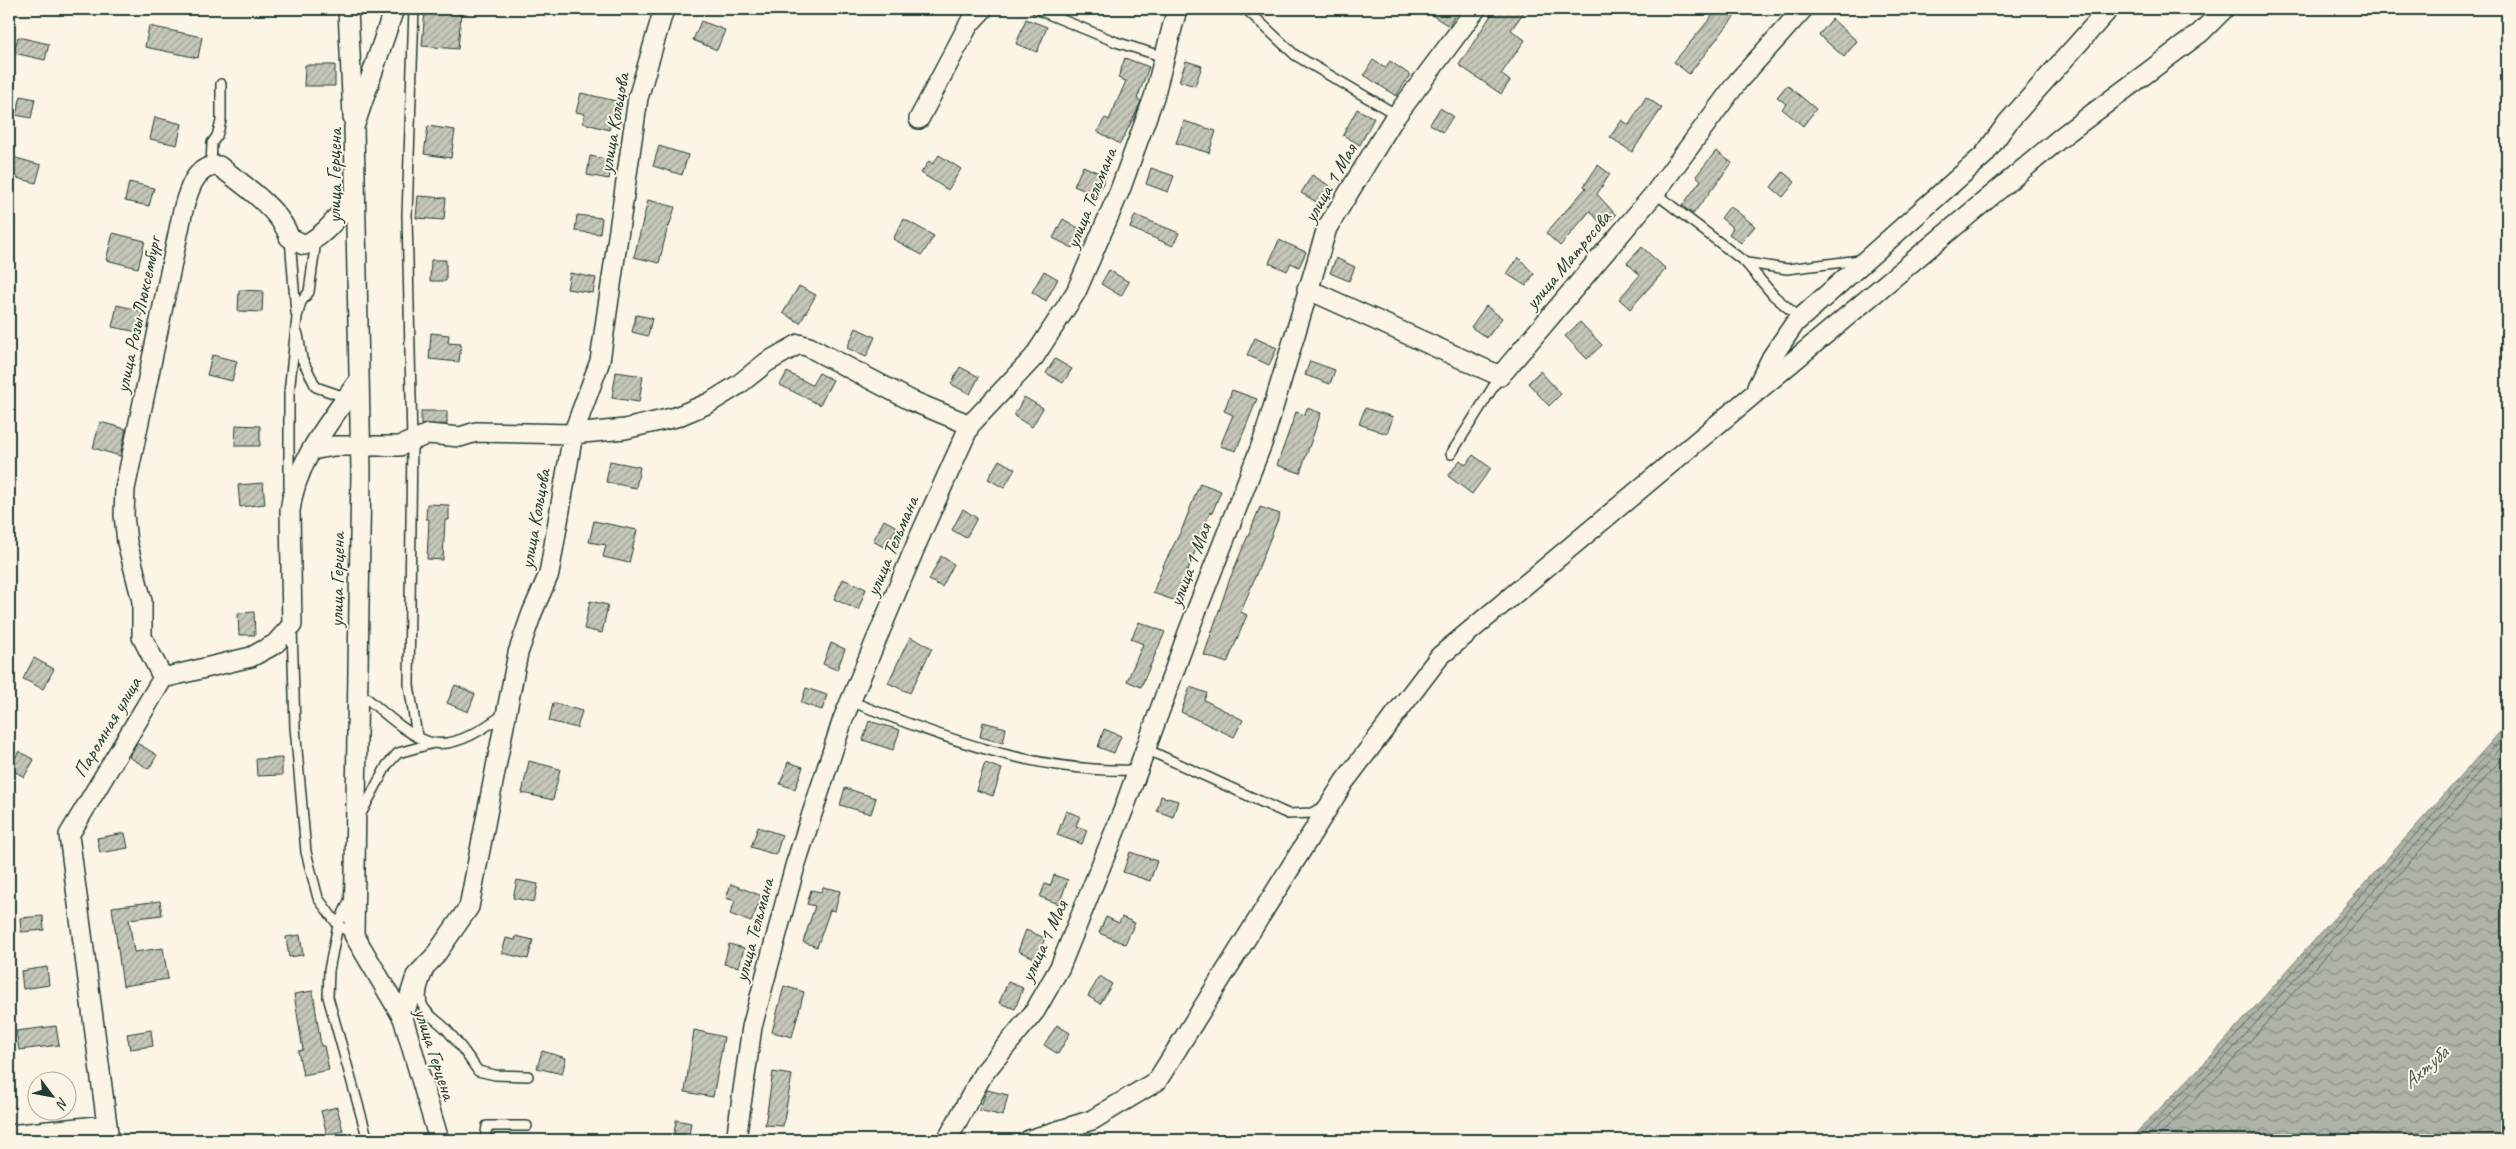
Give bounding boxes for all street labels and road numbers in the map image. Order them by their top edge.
street label: улица Кольцова [593,69,635,176]
street label: улица Герцена [322,127,347,224]
street label: улица 1 Мая [1297,138,1363,228]
street label: улица Тельмана [1059,143,1123,253]
street label: улица Матросова [1519,205,1617,315]
street label: улица Розы Люксембург [109,232,167,396]
street label: улица Кольцова [514,465,556,572]
street label: улица Тельмана [859,491,925,601]
street label: улица 1 Мая [1162,519,1218,611]
street label: улица Герцена [324,531,350,629]
street label: Паромная улица [67,671,147,782]
street label: улица Тельмана [728,874,780,985]
street label: улица 1 Мая [1014,895,1074,986]
street label: улица Герцена [408,1004,462,1105]

